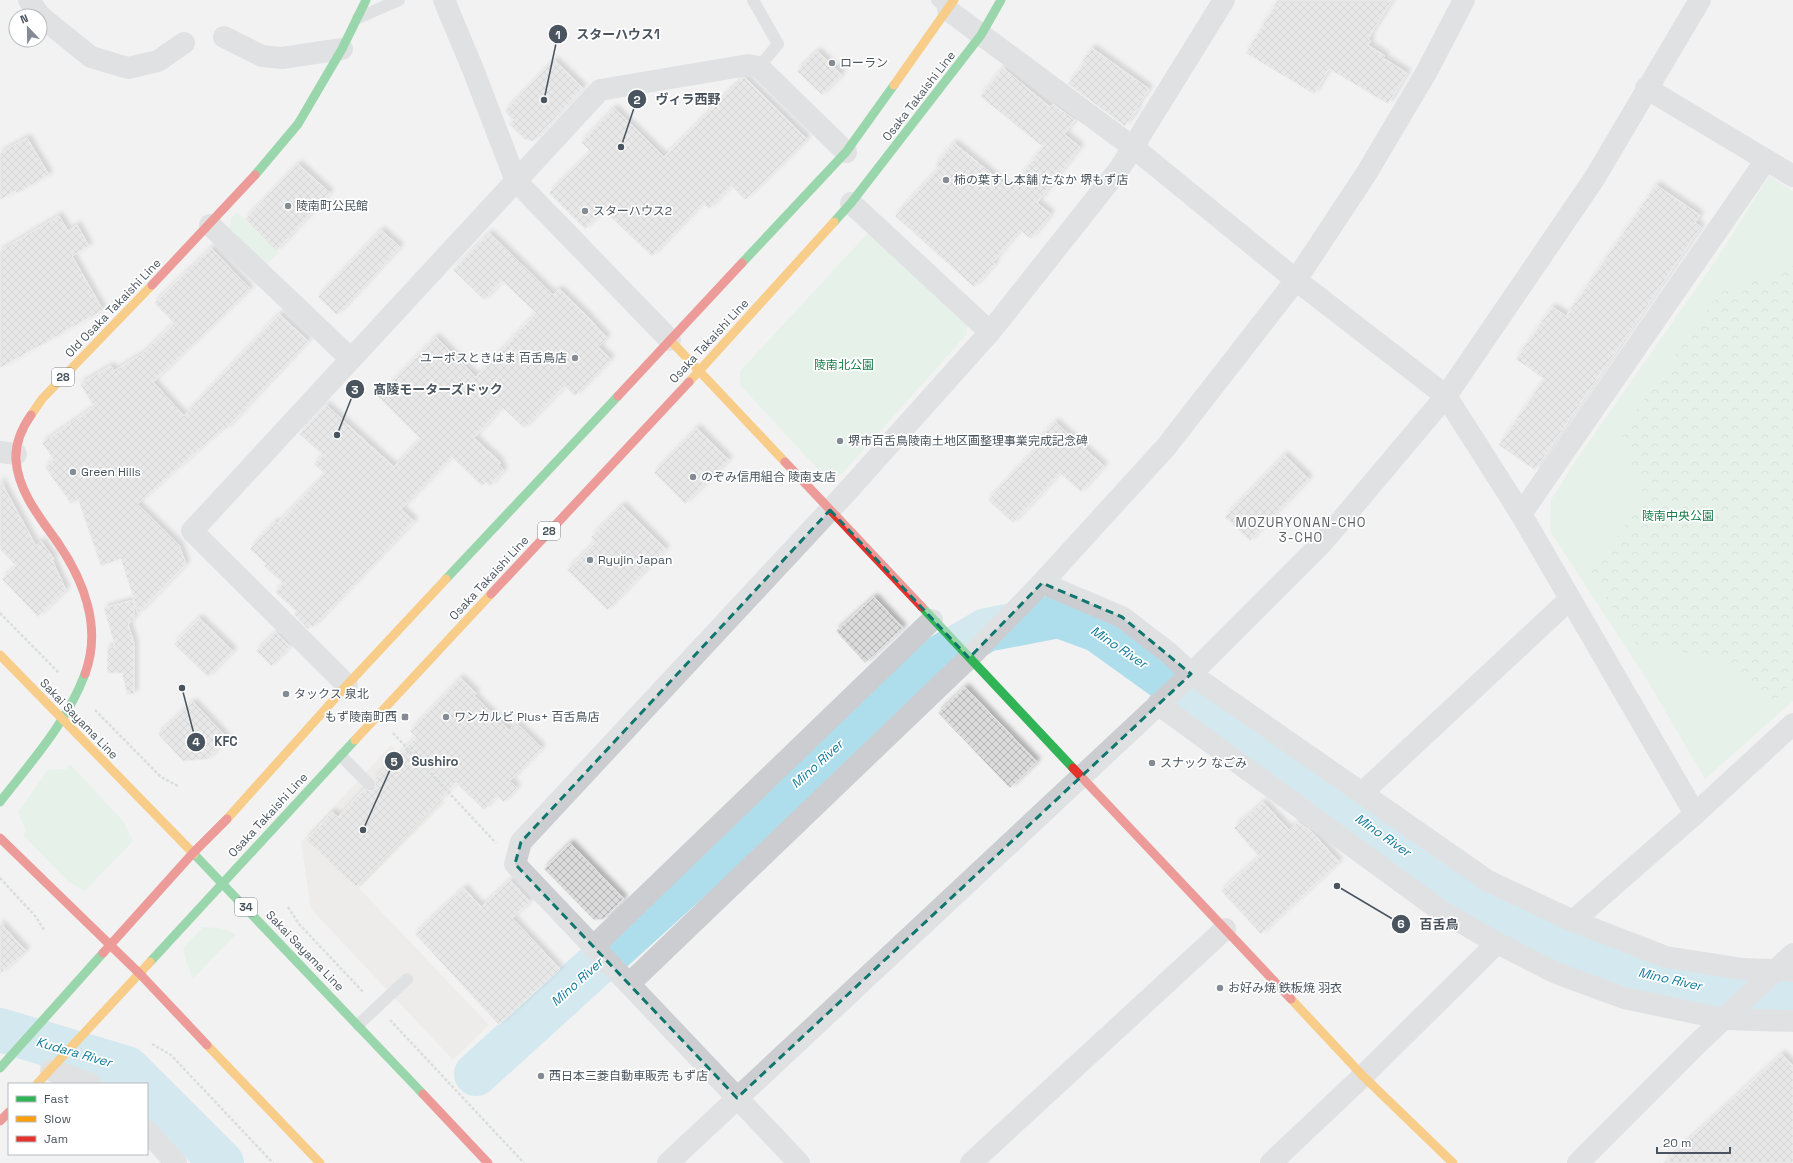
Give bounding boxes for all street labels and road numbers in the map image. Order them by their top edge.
street label: Osaka Takaishi Line [879,48,959,144]
street label: Old Osaka Takaishi Line [62,255,164,361]
street label: Osaka Takaishi Line [666,295,752,387]
road number: 28 [52,368,74,386]
road number: 28 [538,522,560,540]
street label: Osaka Takaishi Line [446,532,532,624]
street label: Sakai Sayama Line [36,675,122,763]
street label: Osaka Takaishi Line [225,769,311,861]
road number: 34 [235,898,257,916]
street label: Sakai Sayama Line [262,907,348,995]

